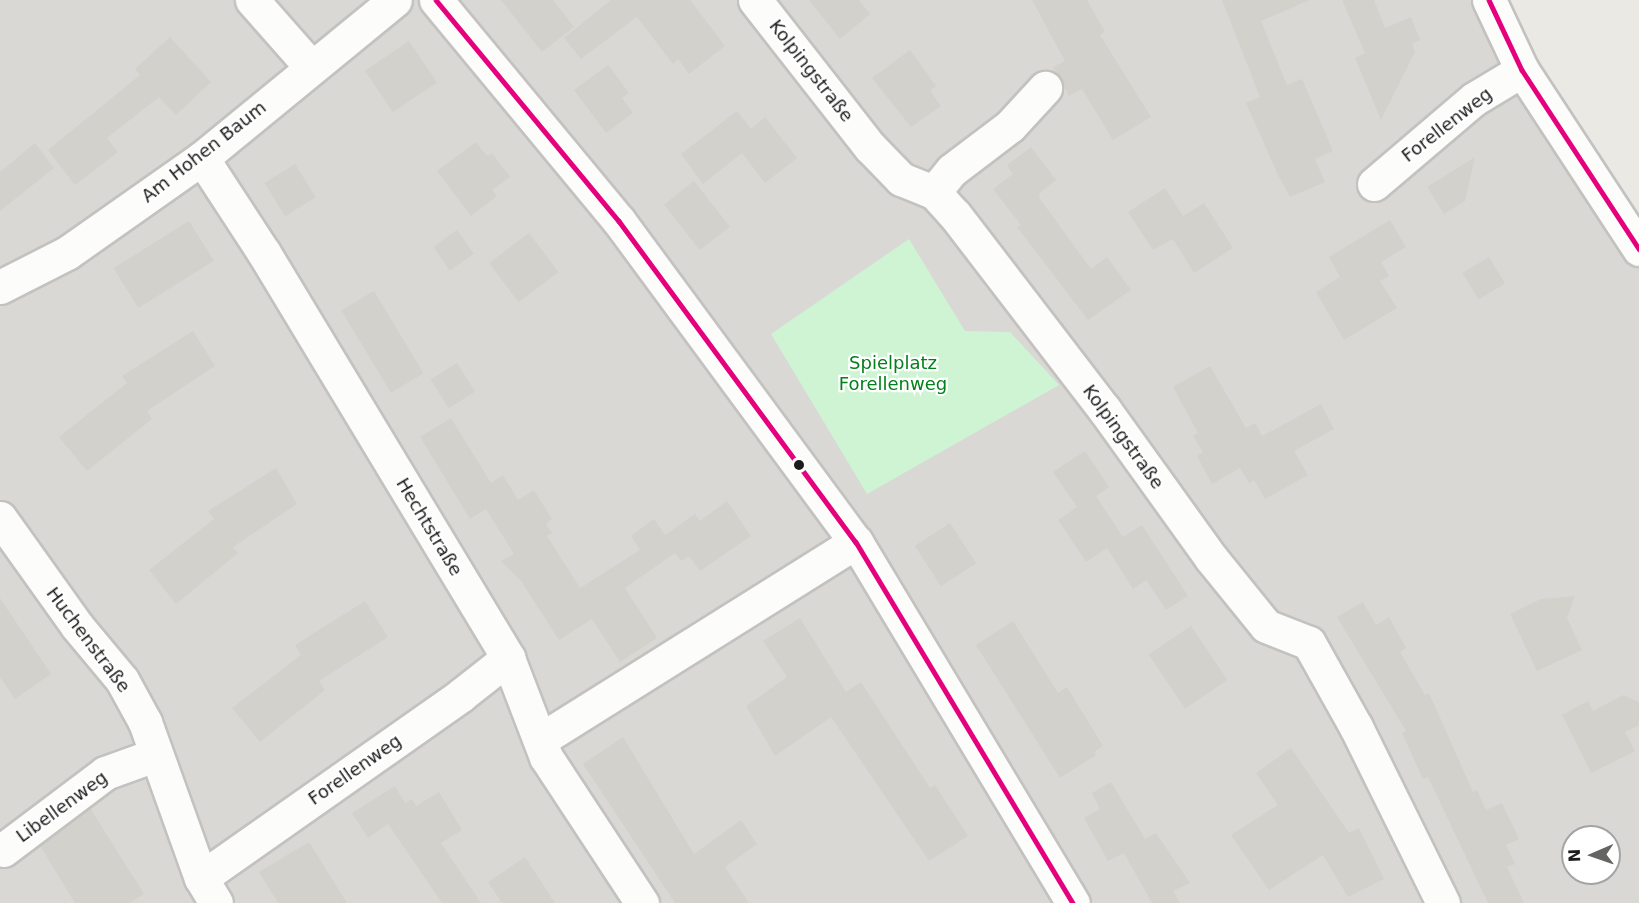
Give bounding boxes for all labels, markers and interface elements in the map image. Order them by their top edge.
street label: Kolpingstraße [764,16,858,126]
street label: Forellenweg [1398,83,1496,167]
street label: Am Hohen Baum [137,97,271,207]
park label: Spielplatz Forellenweg [839,353,947,395]
street label: Kolpingstraße [1078,381,1168,493]
unlabelled marker [793,459,805,471]
street label: Hechtstraße [391,474,467,580]
street label: Huchenstraße [41,583,135,697]
street label: Forellenweg [304,730,406,810]
street label: Libellenweg [12,767,112,847]
north arrow [1561,825,1621,885]
text: N [1565,849,1584,863]

